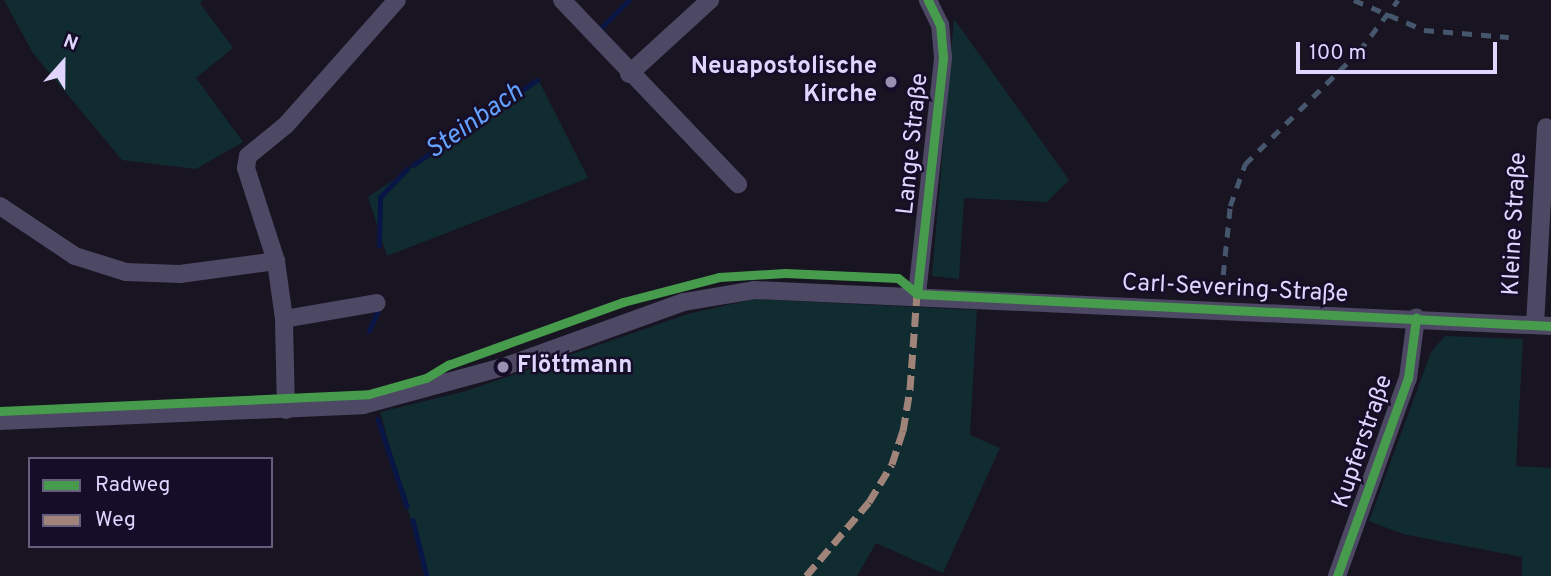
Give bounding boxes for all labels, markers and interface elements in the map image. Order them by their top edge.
north arrow [28,28,98,98]
scale bar [1299,28,1500,72]
text: N [60,30,81,57]
text: 100 m [1309,40,1366,67]
place label: Neuapostolische Kirche [691,54,877,110]
street label: Lange Straße [892,72,936,216]
marker: Neuapostolische Kirche [883,74,899,90]
water label: Steinbach [420,77,530,167]
street label: Kleine Straße [1498,152,1534,296]
street label: Carl-Severing-Straße [1121,270,1349,310]
place label: Flöttmann [517,353,633,381]
marker: Flöttmann [495,359,511,375]
street label: Kupferstraße [1328,372,1400,512]
legend [28,457,273,548]
text: Radweg [95,472,170,499]
text: Weg [95,507,136,534]

